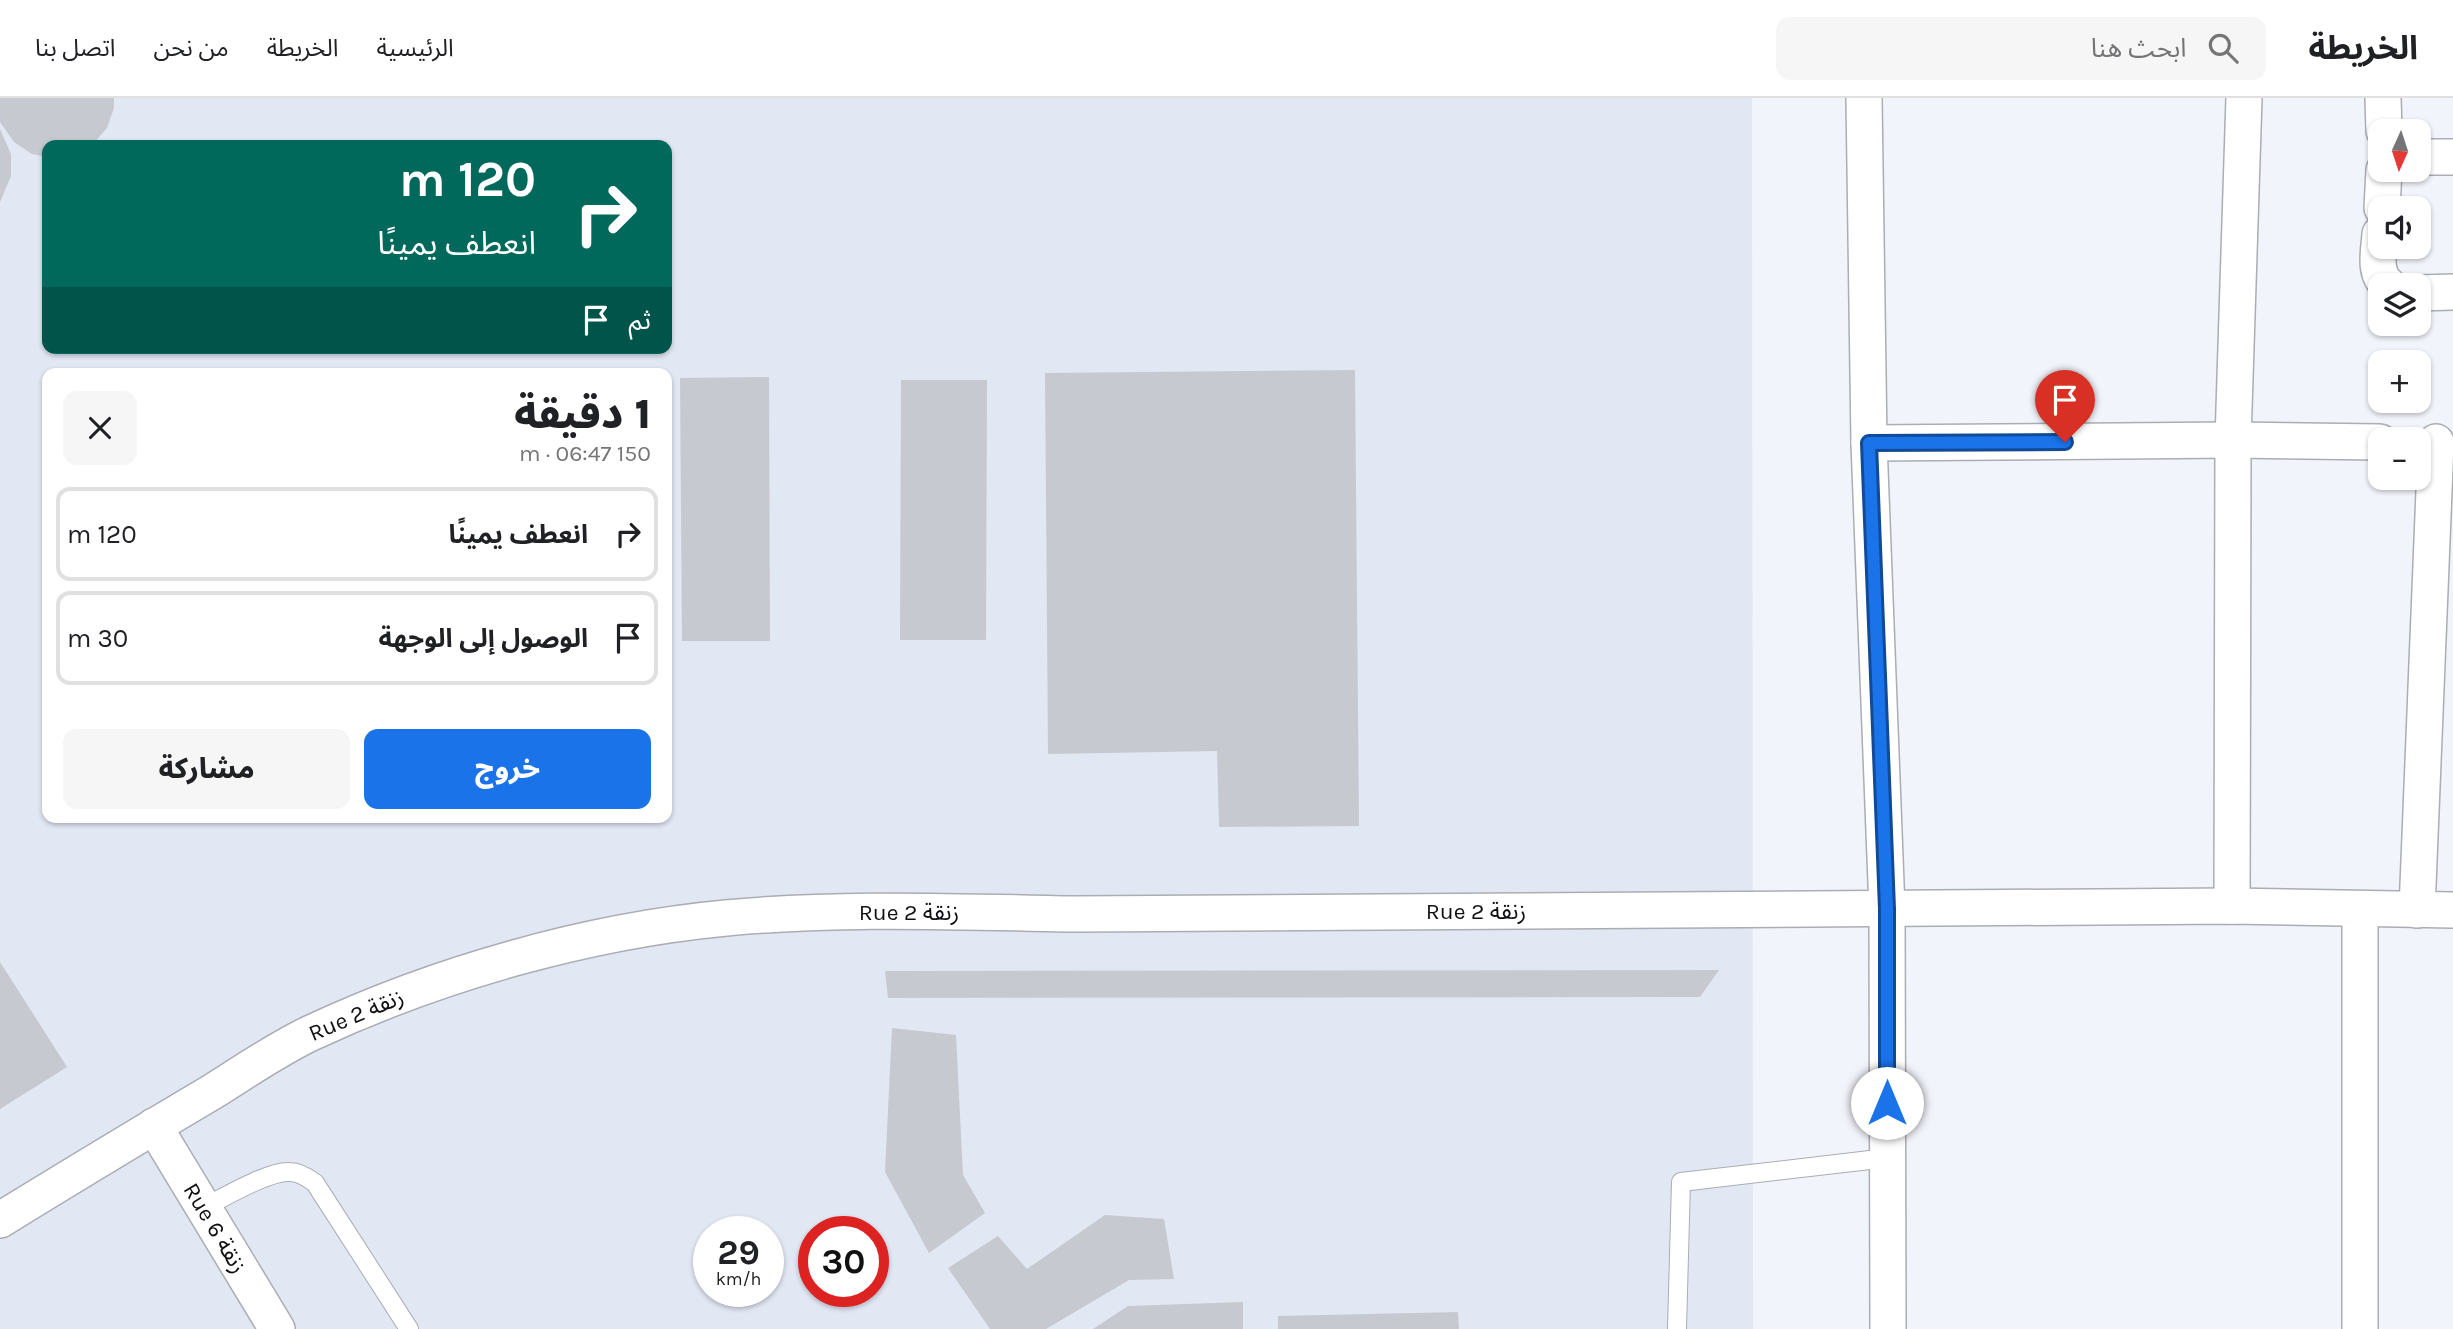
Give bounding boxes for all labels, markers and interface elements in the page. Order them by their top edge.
search box [1776,17,2266,80]
icon: search [2204,29,2242,67]
text: الخريطة [2308,29,2418,67]
text: ابحث هنا [2091,33,2186,64]
text: اتصل بنا [35,34,116,62]
text: من نحن [154,34,229,62]
text: الخريطة [267,34,339,62]
text: الرئيسية [377,34,454,62]
north arrow [2368,119,2431,182]
map controls [2368,119,2431,490]
text: 120 m [399,151,536,208]
icon: right [560,168,651,259]
button: sound [2368,196,2431,259]
text: انعطف يمينًا [377,225,536,262]
button: layers [2368,273,2431,336]
icon: arrive [577,301,615,339]
text: ثم [629,305,651,336]
button: + [2368,350,2431,413]
pin [2035,370,2095,442]
icon: arrive [2046,381,2084,419]
text: 1 دقيقة [514,389,651,439]
button: close [63,391,137,465]
button: − [2368,427,2431,490]
text: 150 m · 06:47 [519,440,651,467]
icon: right [609,515,647,553]
text: 120 m [67,519,137,550]
text: انعطف يمينًا [448,519,588,550]
icon: arrive [609,619,647,657]
text: 30 m [67,623,128,654]
text: الوصول إلى الوجهة [379,623,588,654]
button: مشاركة [63,729,350,809]
button: خروج [364,729,651,809]
street label: Rue 2 زنقة [1426,898,1526,925]
street label: Rue 2 زنقة [859,899,959,926]
street label: Rue 2 زنقة [304,983,408,1047]
position arrow [1850,1066,1924,1140]
street label: Rue 6 زنقة [178,1178,252,1278]
speed limit sign: 30 [798,1216,889,1307]
text: 29 [717,1232,760,1273]
text: km/h [716,1268,761,1290]

